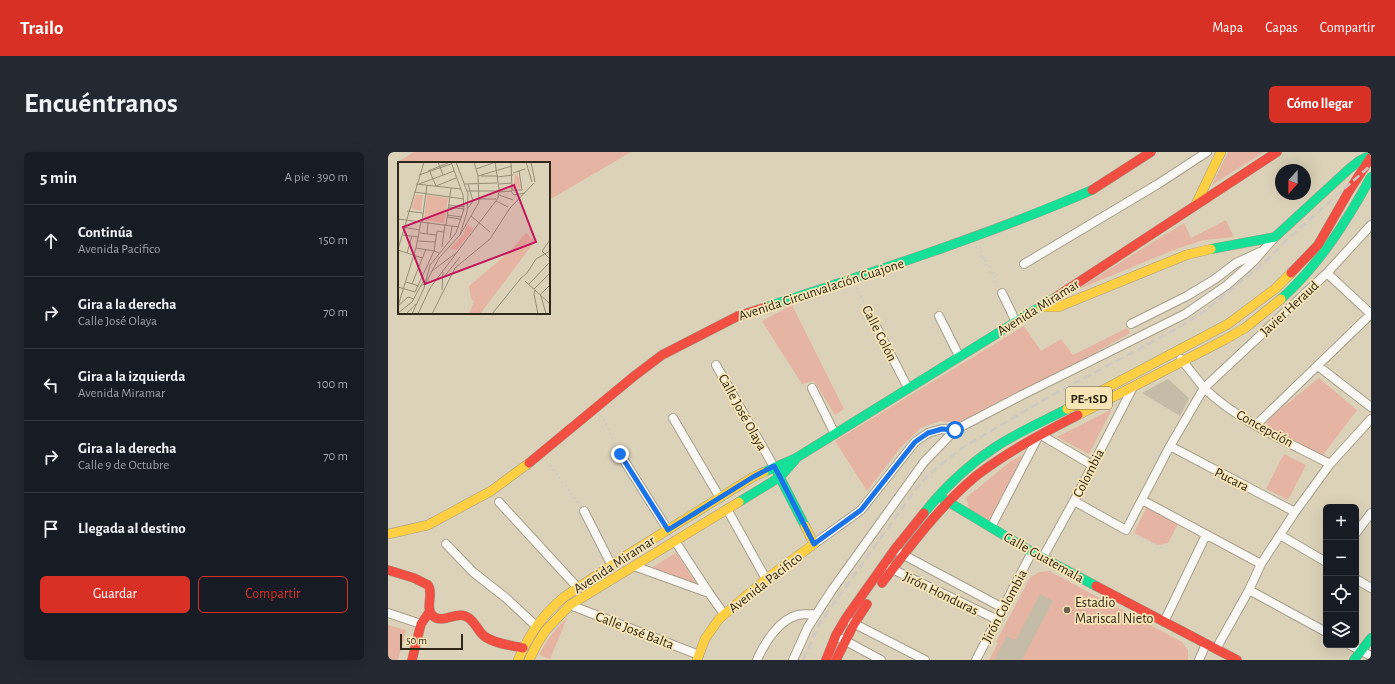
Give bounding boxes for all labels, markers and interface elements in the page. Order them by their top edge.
text: Trailo [20,19,63,38]
text: Mapa [1212,21,1243,35]
text: Capas [1265,21,1298,35]
text: Compartir [1320,21,1375,35]
button: Cómo llegar [1269,86,1371,123]
text: Encuéntranos [24,90,178,118]
inset map [398,162,550,314]
north arrow [1275,164,1311,200]
text: 5 min [40,169,77,186]
text: A pie · 390 m [284,171,348,184]
text: Continúa [78,225,133,240]
icon: ahead [40,230,62,252]
text: 150 m [319,234,348,247]
text: Avenida Pacifico [78,243,161,256]
street label: Avenida Circunvalación Cuajone [737,257,906,323]
street label: Avenida Miramar [995,277,1082,339]
street label: Javier Heraud [1258,278,1321,339]
text: Gira a la derecha [78,297,177,312]
icon: right [40,302,62,324]
street label: Calle Colón [859,303,899,364]
text: 70 m [323,306,348,319]
text: Calle José Olaya [78,315,157,328]
text: Gira a la izquierda [78,369,185,384]
street label: Calle José Olaya [715,372,769,454]
icon: left [40,374,62,396]
text: 100 m [317,378,348,391]
text: Avenida Miramar [78,387,165,400]
road number: PE-1SD [1066,387,1112,409]
street label: Concepción [1234,408,1295,450]
route start [946,421,964,439]
text: Gira a la derecha [78,441,177,456]
route end [611,445,629,463]
icon: right [40,446,62,468]
street label: Colombia [1071,446,1107,500]
text: 70 m [323,450,348,463]
text: Calle 9 de Octubre [78,459,169,472]
street label: Pucara [1212,465,1252,495]
map controls [1323,504,1359,648]
button: + [1323,504,1359,540]
icon: arrive [40,518,62,540]
text: Llegada al destino [78,521,186,536]
street label: Calle Guatemala [1001,530,1086,586]
street label: Avenida Miramar [571,533,658,596]
button: − [1323,540,1359,576]
street label: Avenida Pacifico [726,550,805,616]
street label: Jirón Colombia [980,567,1030,645]
street label: Jirón Honduras [901,570,981,618]
button: Guardar [40,576,190,613]
button: Compartir [198,576,348,613]
button: locate [1323,576,1359,612]
place label: Estadio Mariscal Nieto [1075,596,1153,626]
marker: Estadio Mariscal Nieto [1062,605,1072,615]
street label: Calle José Balta [594,610,676,652]
button: layers [1323,612,1359,648]
scale bar [400,632,463,651]
text: 50 m [406,635,427,646]

